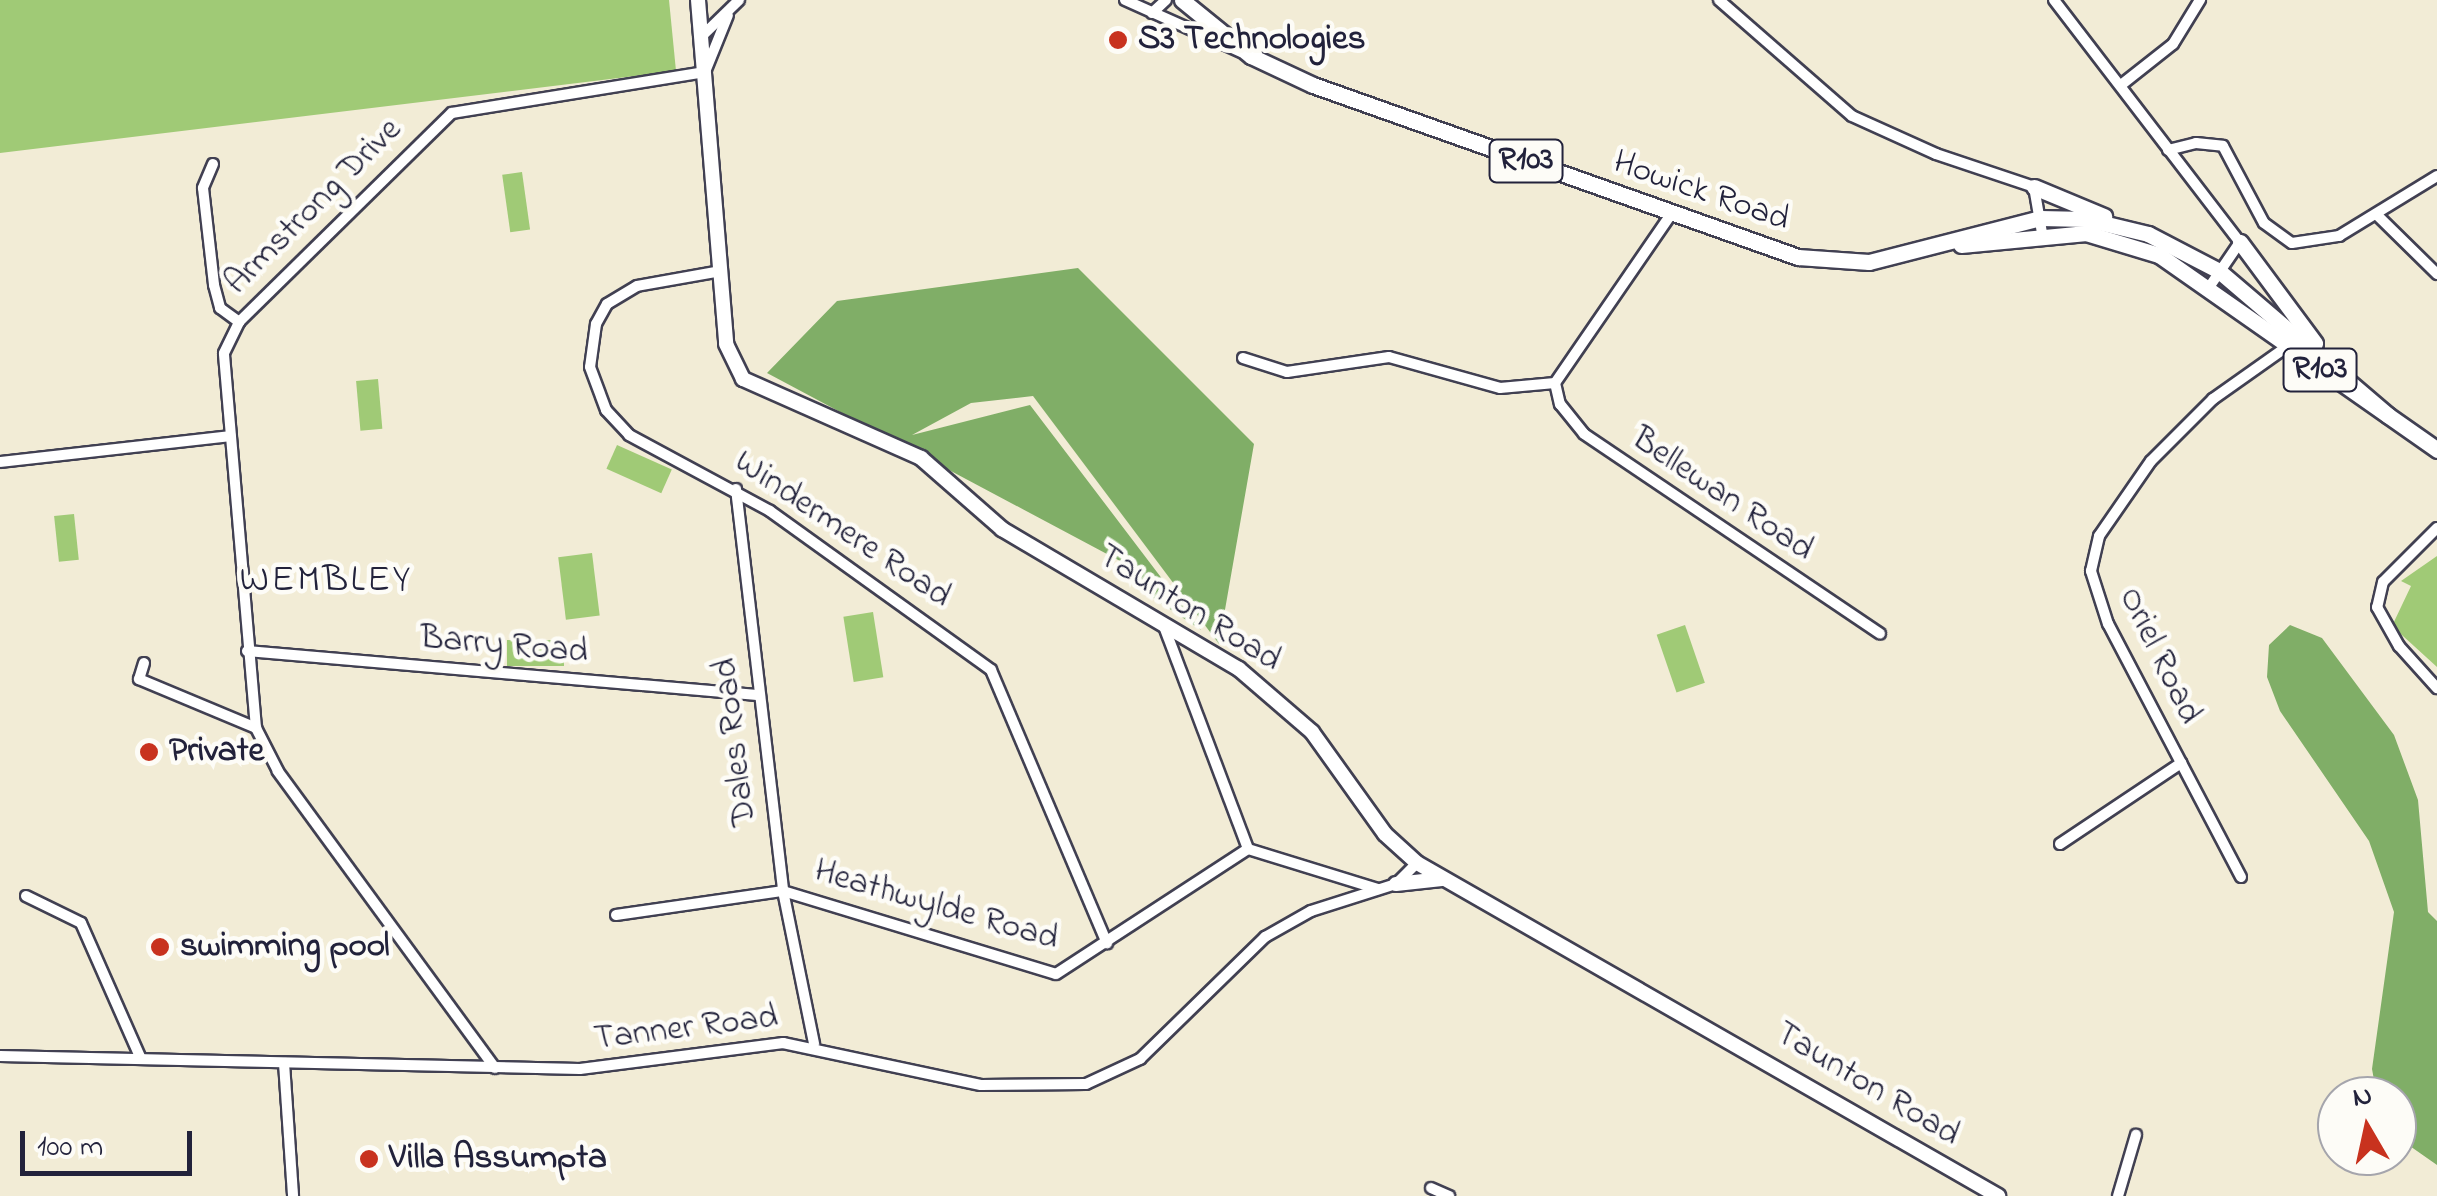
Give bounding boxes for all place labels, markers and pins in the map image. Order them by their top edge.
place label: S3 Technologies [1138,19,1366,61]
marker: S3 Technologies [1107,29,1129,51]
place label: Private [169,731,264,773]
marker: Private [138,741,160,763]
place label: swimming pool [180,926,390,968]
marker: swimming pool [149,936,171,958]
place label: Villa Assumpta [389,1138,607,1180]
marker: Villa Assumpta [358,1148,380,1170]

